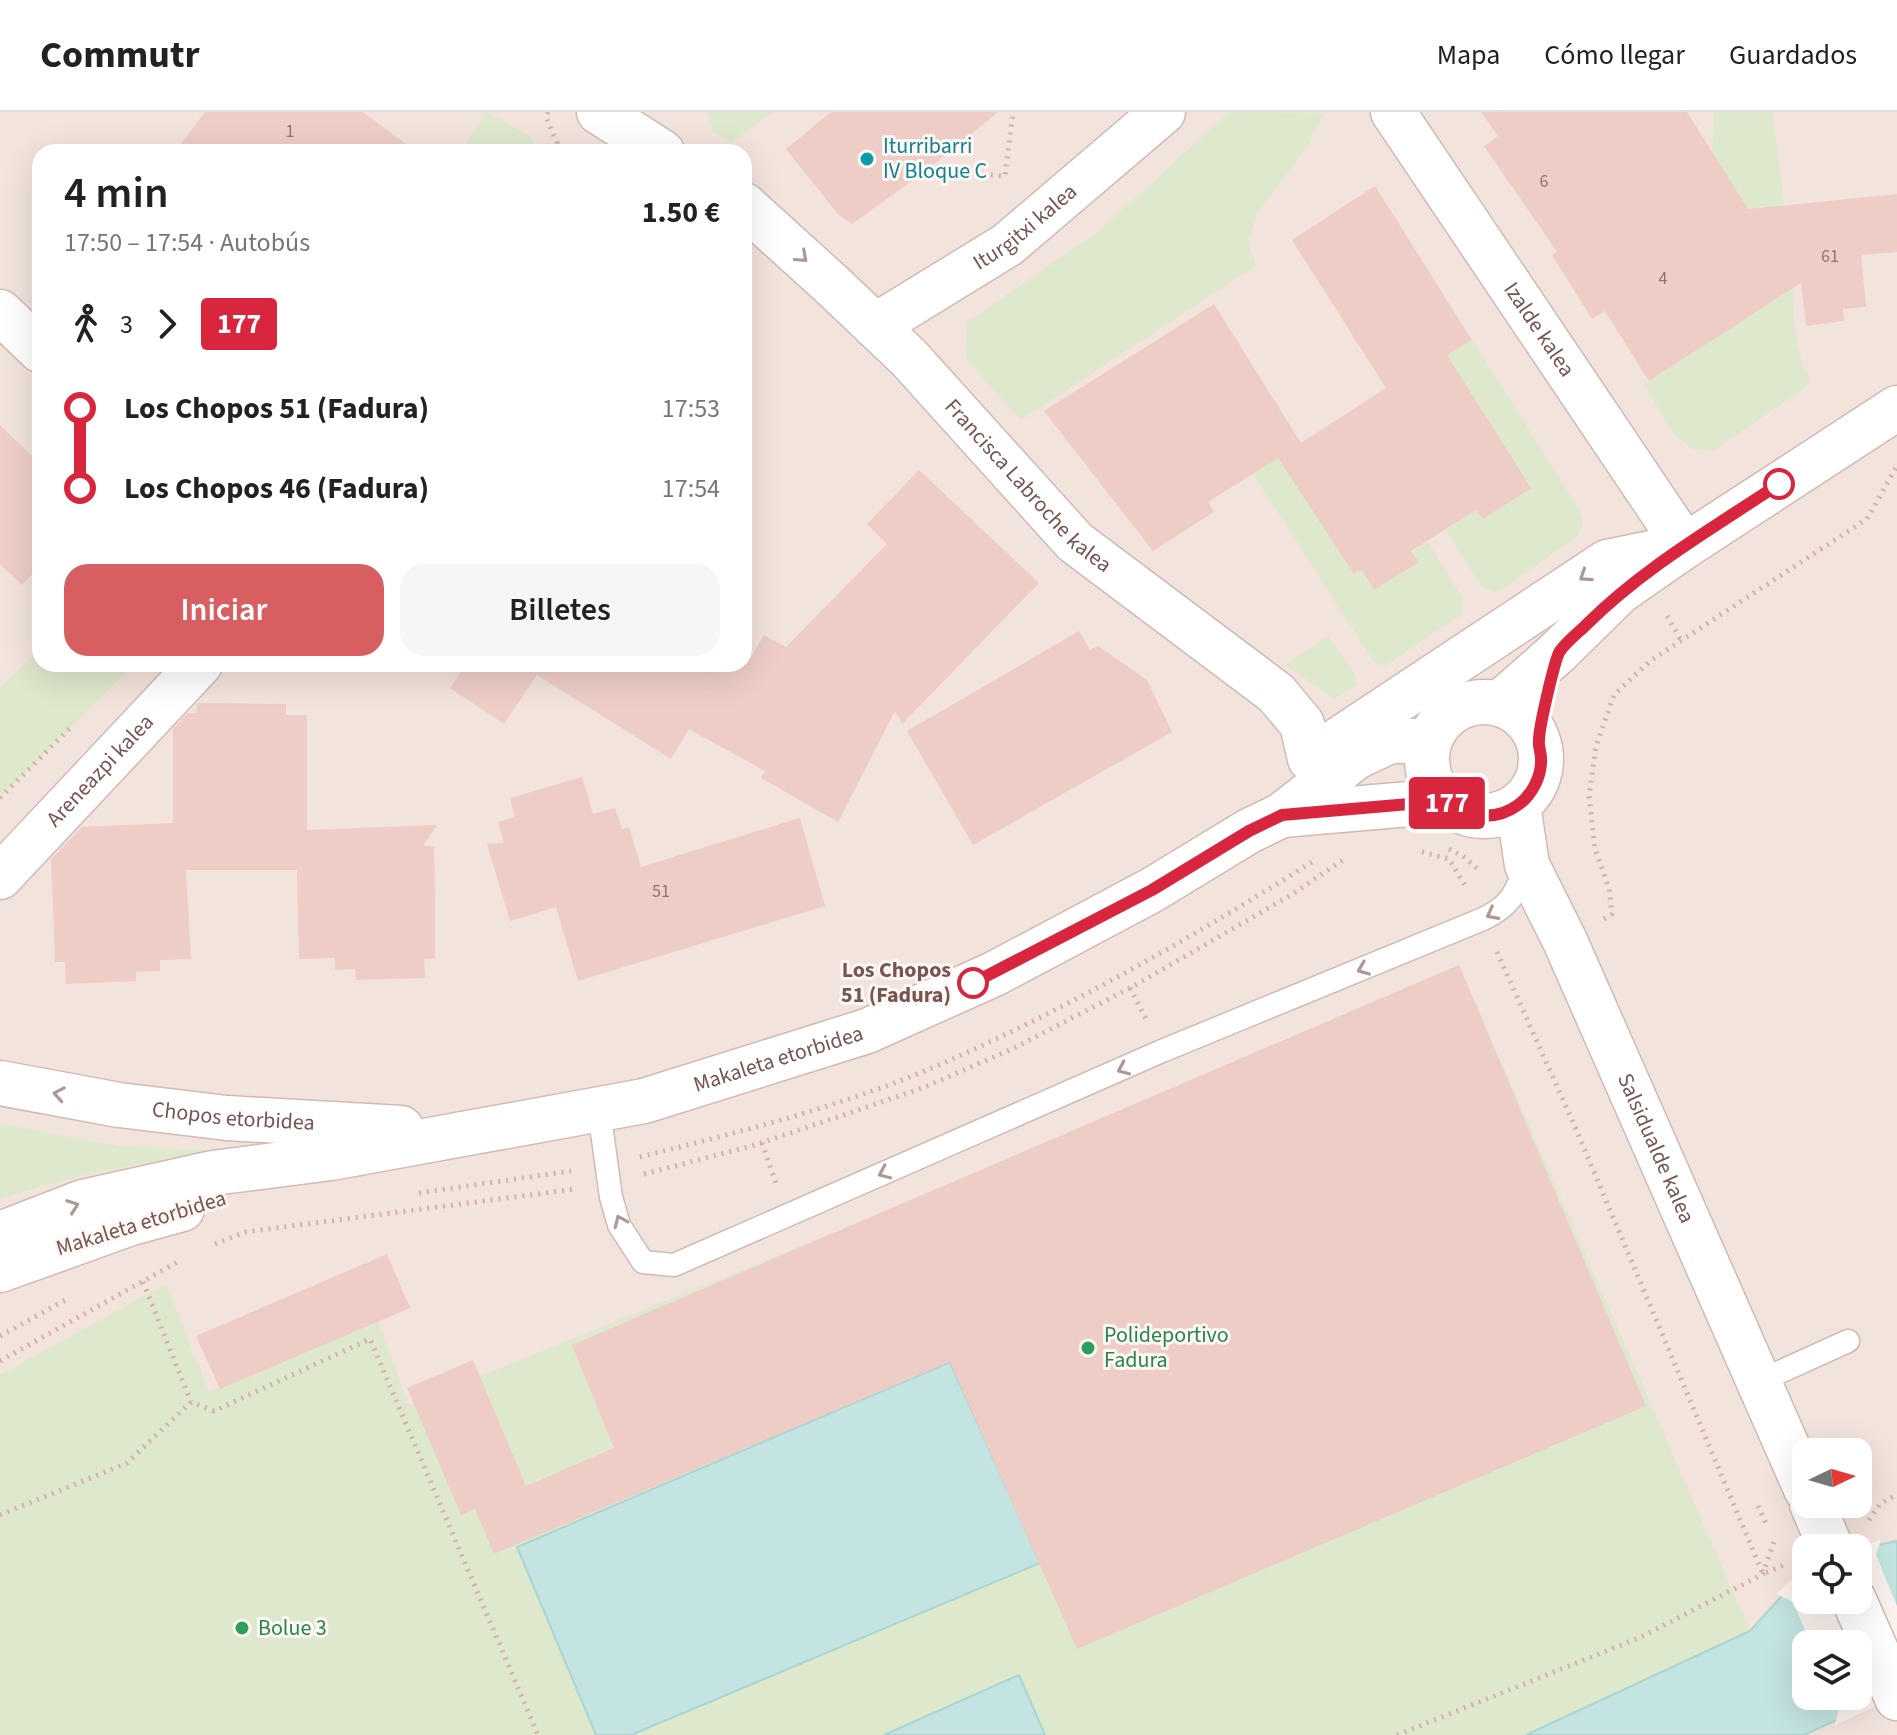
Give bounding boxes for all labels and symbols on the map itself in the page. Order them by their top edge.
house number: 1 [286,119,294,144]
place label: Iturribarri IV Bloque C [883,130,987,187]
marker: Iturribarri IV Bloque C [858,150,876,168]
house number: 6 [1540,169,1549,194]
street label: Iturgitxi kalea [967,176,1084,278]
house number: 61 [1821,244,1839,269]
one-way arrow [793,248,808,262]
house number: 4 [1659,266,1668,291]
street label: Izalde kalea [1496,276,1583,383]
street label: Francisca Labroche kalea [937,392,1118,580]
unlabelled marker [1764,469,1794,499]
one-way arrow [1579,566,1594,581]
street label: Areneazpi kalea [39,707,161,834]
line badge: 177 [1401,777,1493,829]
house number: 51 [652,879,670,904]
one-way arrow [1486,904,1501,919]
place label: Los Chopos 51 (Fadura) [841,954,951,1011]
one-way arrow [1357,959,1371,976]
marker: Los Chopos 51 (Fadura) [958,968,988,998]
street label: Makaleta etorbidea [689,1017,867,1101]
one-way arrow [1116,1059,1131,1075]
street label: Salsidualde kalea [1609,1068,1703,1228]
one-way arrow [53,1087,66,1104]
street label: Chopos etorbidea [150,1093,316,1139]
one-way arrow [878,1163,893,1179]
street label: Makaleta etorbidea [52,1182,230,1264]
one-way arrow [65,1200,79,1216]
one-way arrow [613,1215,629,1230]
place label: Polideportivo Fadura [1104,1319,1229,1376]
marker: Polideportivo Fadura [1079,1339,1097,1357]
north arrow [1792,1438,1872,1518]
place label: Bolue 3 [258,1612,327,1644]
marker: Bolue 3 [233,1619,251,1637]

